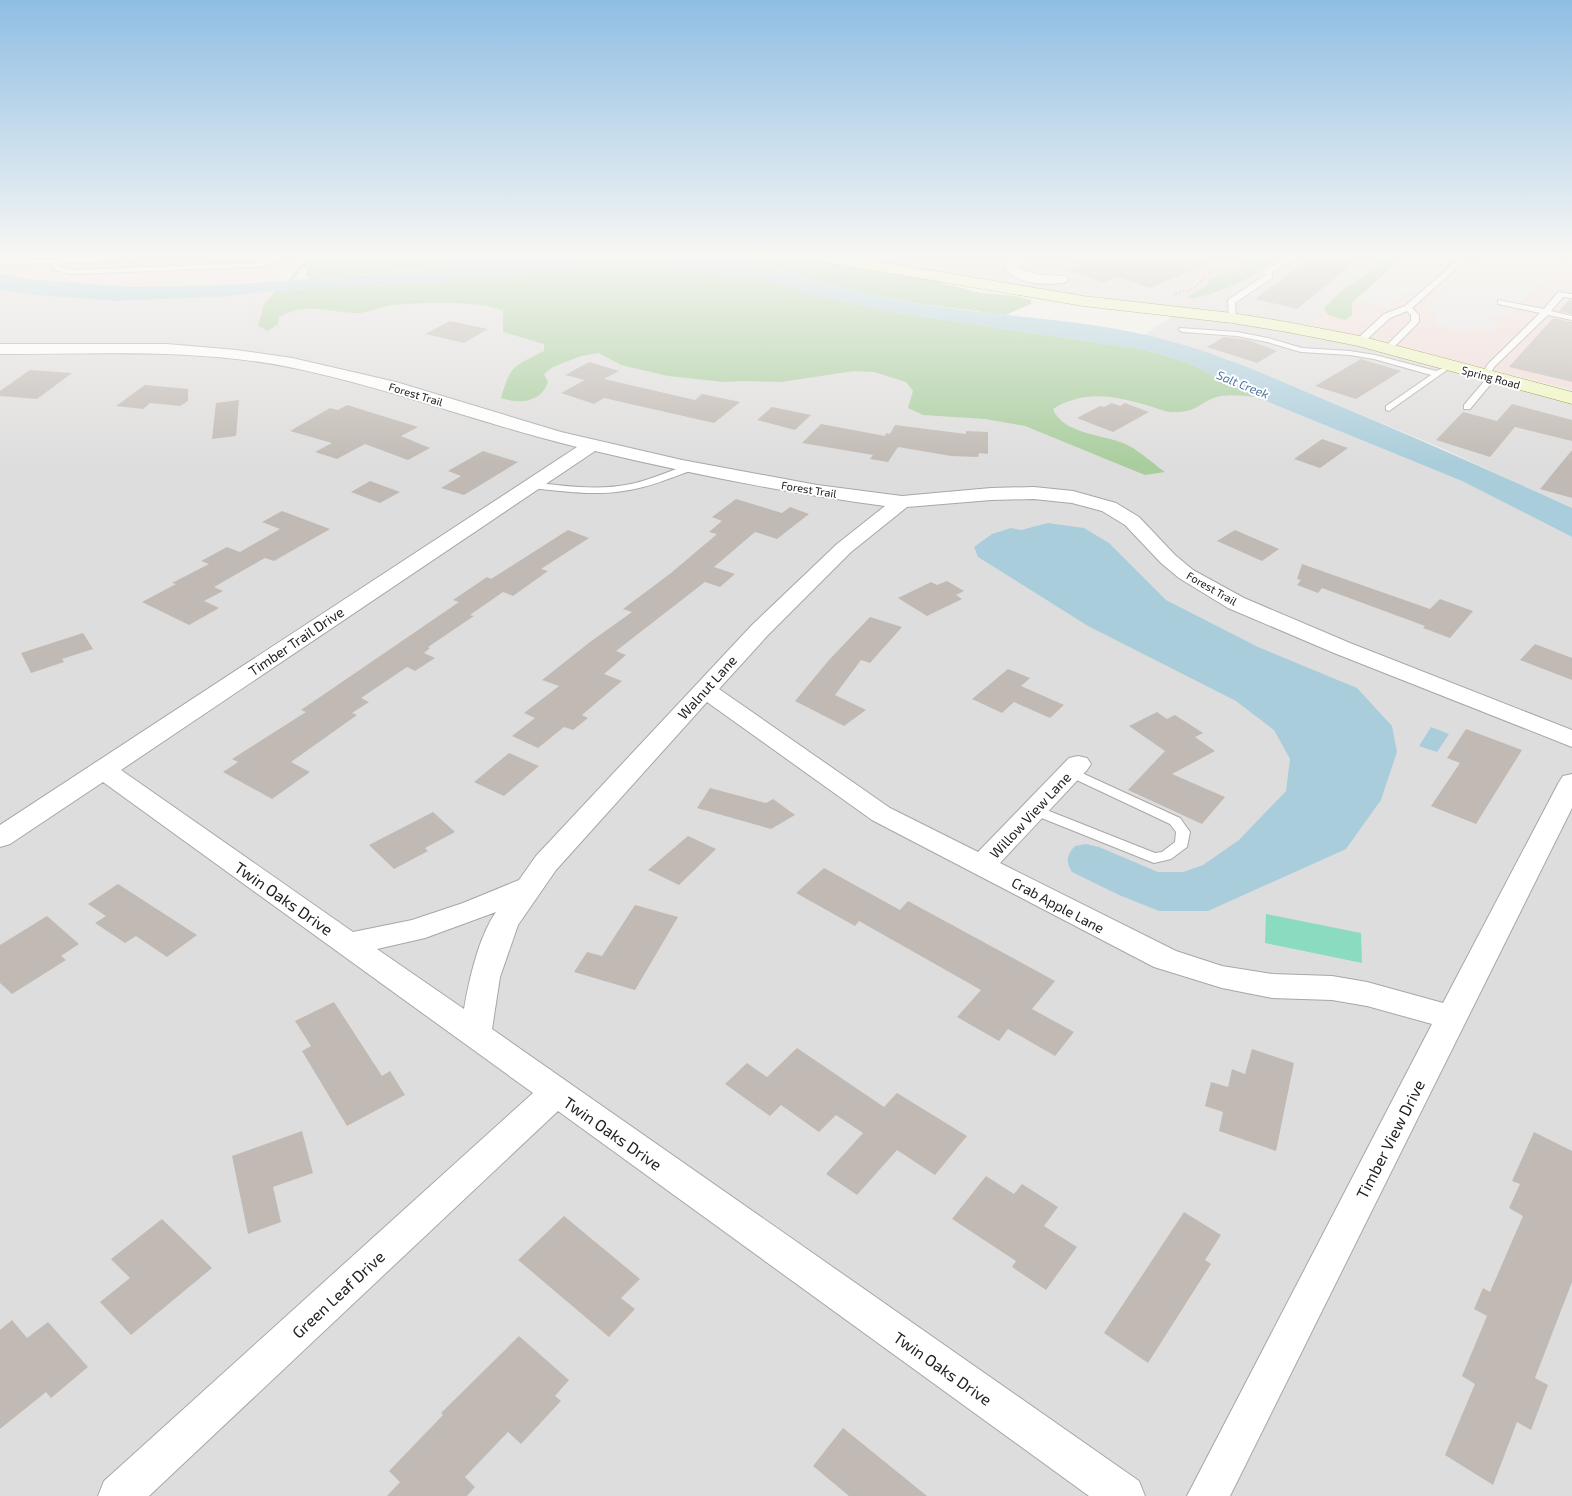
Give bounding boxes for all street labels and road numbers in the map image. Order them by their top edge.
street label: Spring Road [1460,363,1522,391]
street label: Forest Trail [387,380,445,409]
street label: Forest Trail [780,478,838,500]
street label: Forest Trail [1185,568,1240,608]
street label: Timber Trail Drive [245,603,347,679]
street label: Walnut Lane [674,652,740,722]
street label: Willow View Lane [986,768,1074,862]
street label: Twin Oaks Drive [231,857,337,939]
street label: Crab Apple Lane [1009,873,1107,937]
street label: Timber View Drive [1352,1076,1428,1202]
street label: Twin Oaks Drive [560,1092,666,1174]
street label: Green Leaf Drive [288,1246,388,1342]
street label: Twin Oaks Drive [890,1327,996,1409]

